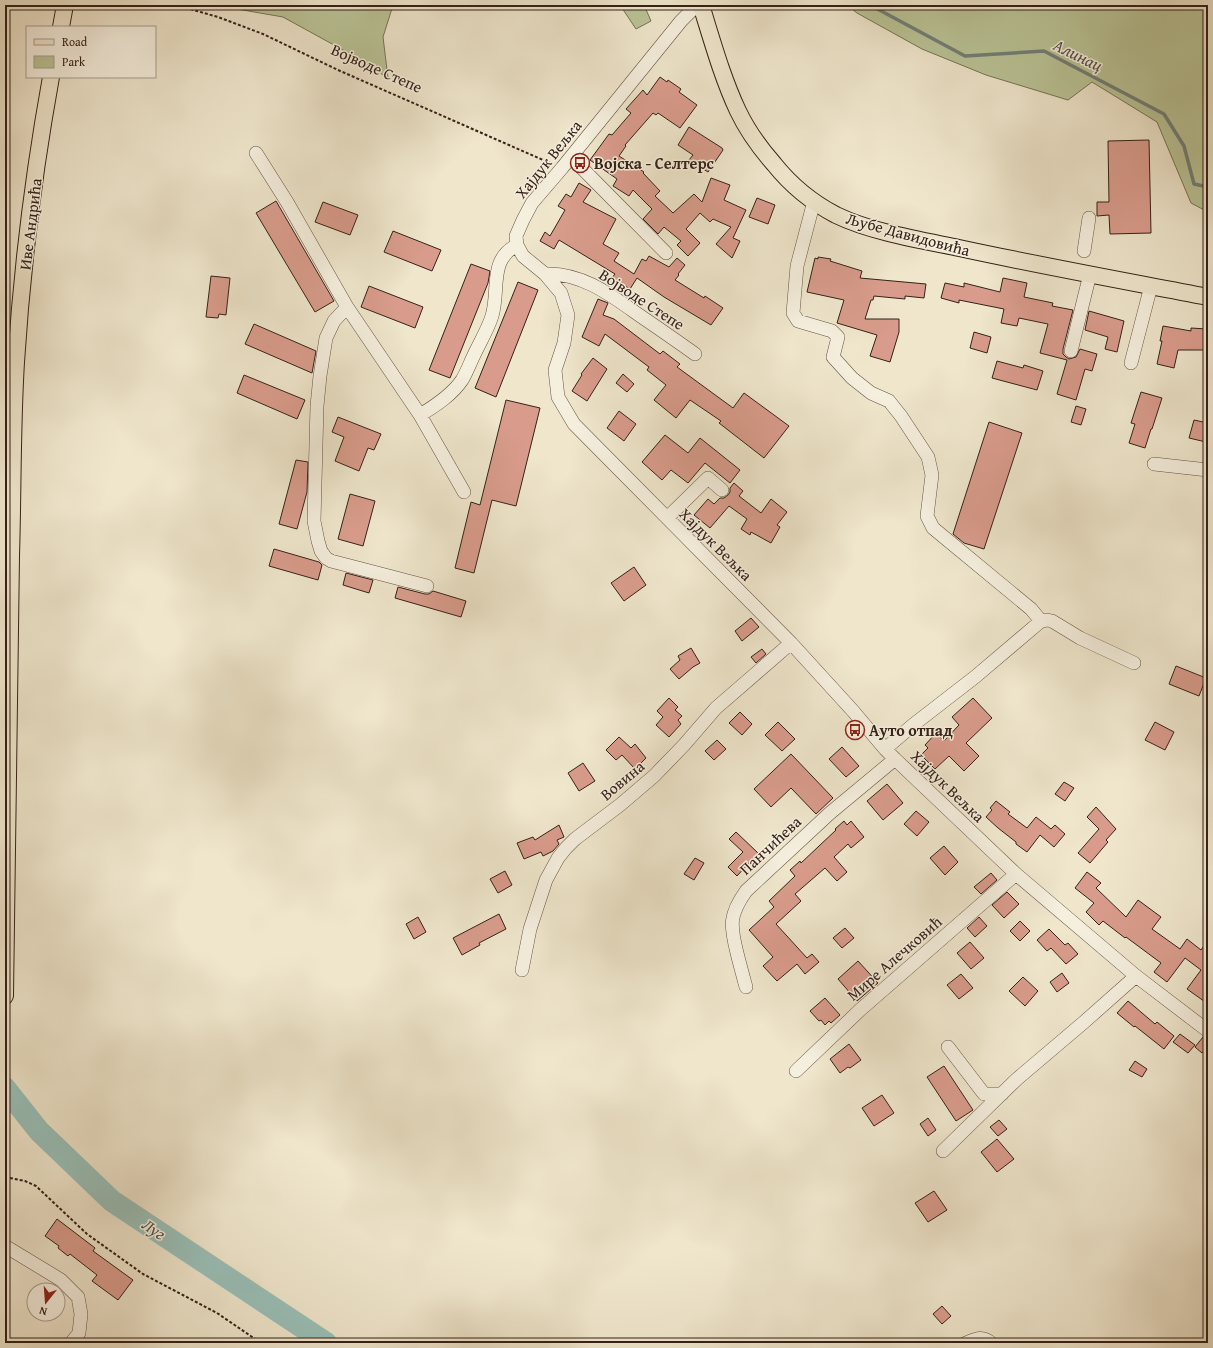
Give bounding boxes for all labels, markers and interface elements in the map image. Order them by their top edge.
legend [26,26,156,78]
water label: Алинац [1048,31,1108,77]
text: Road [62,33,88,50]
street label: Војводе Степе [327,37,427,99]
text: Park [62,53,86,70]
street label: Хајдук Вељка [509,114,587,203]
place label: Војска - Селтерс [594,151,715,175]
bus stop icon: Војска - Селтерс [569,152,591,174]
street label: Иве Андрића [12,176,48,271]
street label: Љубе Давидовића [843,206,973,262]
street label: Војводе Степе [595,262,689,336]
street label: Хајдук Вељка [674,502,758,586]
place label: Ауто отпад [869,718,953,742]
bus stop icon: Ауто отпад [844,719,866,741]
street label: Хајдук Вељка [906,744,991,828]
street label: Вовина [595,754,650,806]
street label: Панчићева [734,810,807,880]
street label: Мире Алечковић [841,910,947,1006]
water label: Луг [137,1212,171,1246]
north arrow [26,1282,66,1322]
text: N [37,1303,49,1320]

